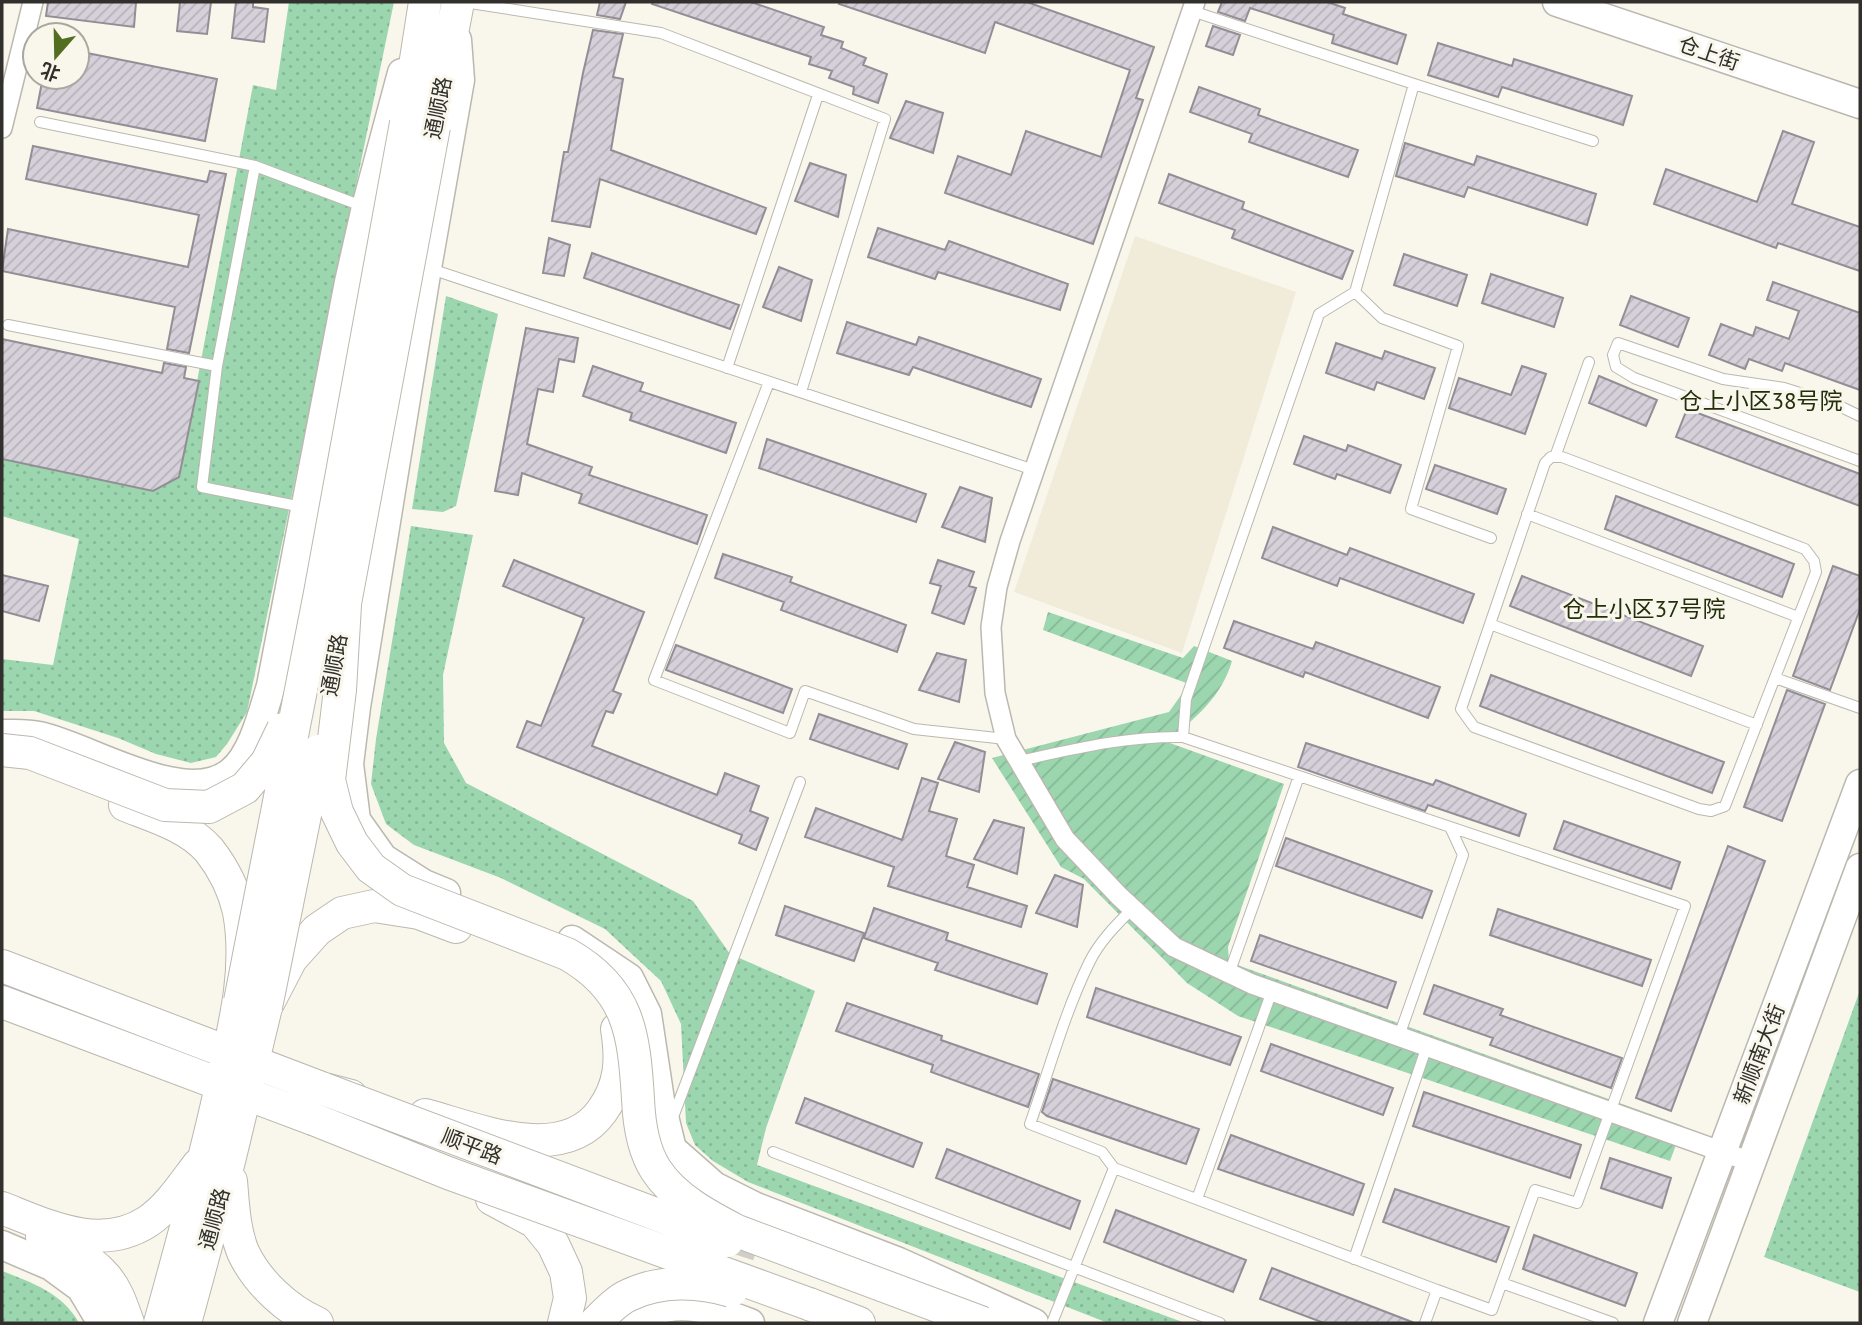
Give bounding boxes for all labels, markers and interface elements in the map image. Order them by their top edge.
north arrow [21,21,91,91]
street label: 仓上街 [1675,30,1743,76]
text: 北 [37,57,63,87]
street label: 通顺路 [419,75,457,141]
district label: 仓上小区38号院 [1679,386,1843,415]
district label: 仓上小区37号院 [1562,594,1726,623]
street label: 通顺路 [315,632,353,698]
street label: 新顺南大街 [1728,1000,1790,1108]
street label: 顺平路 [438,1122,506,1170]
street label: 通顺路 [193,1185,235,1253]

